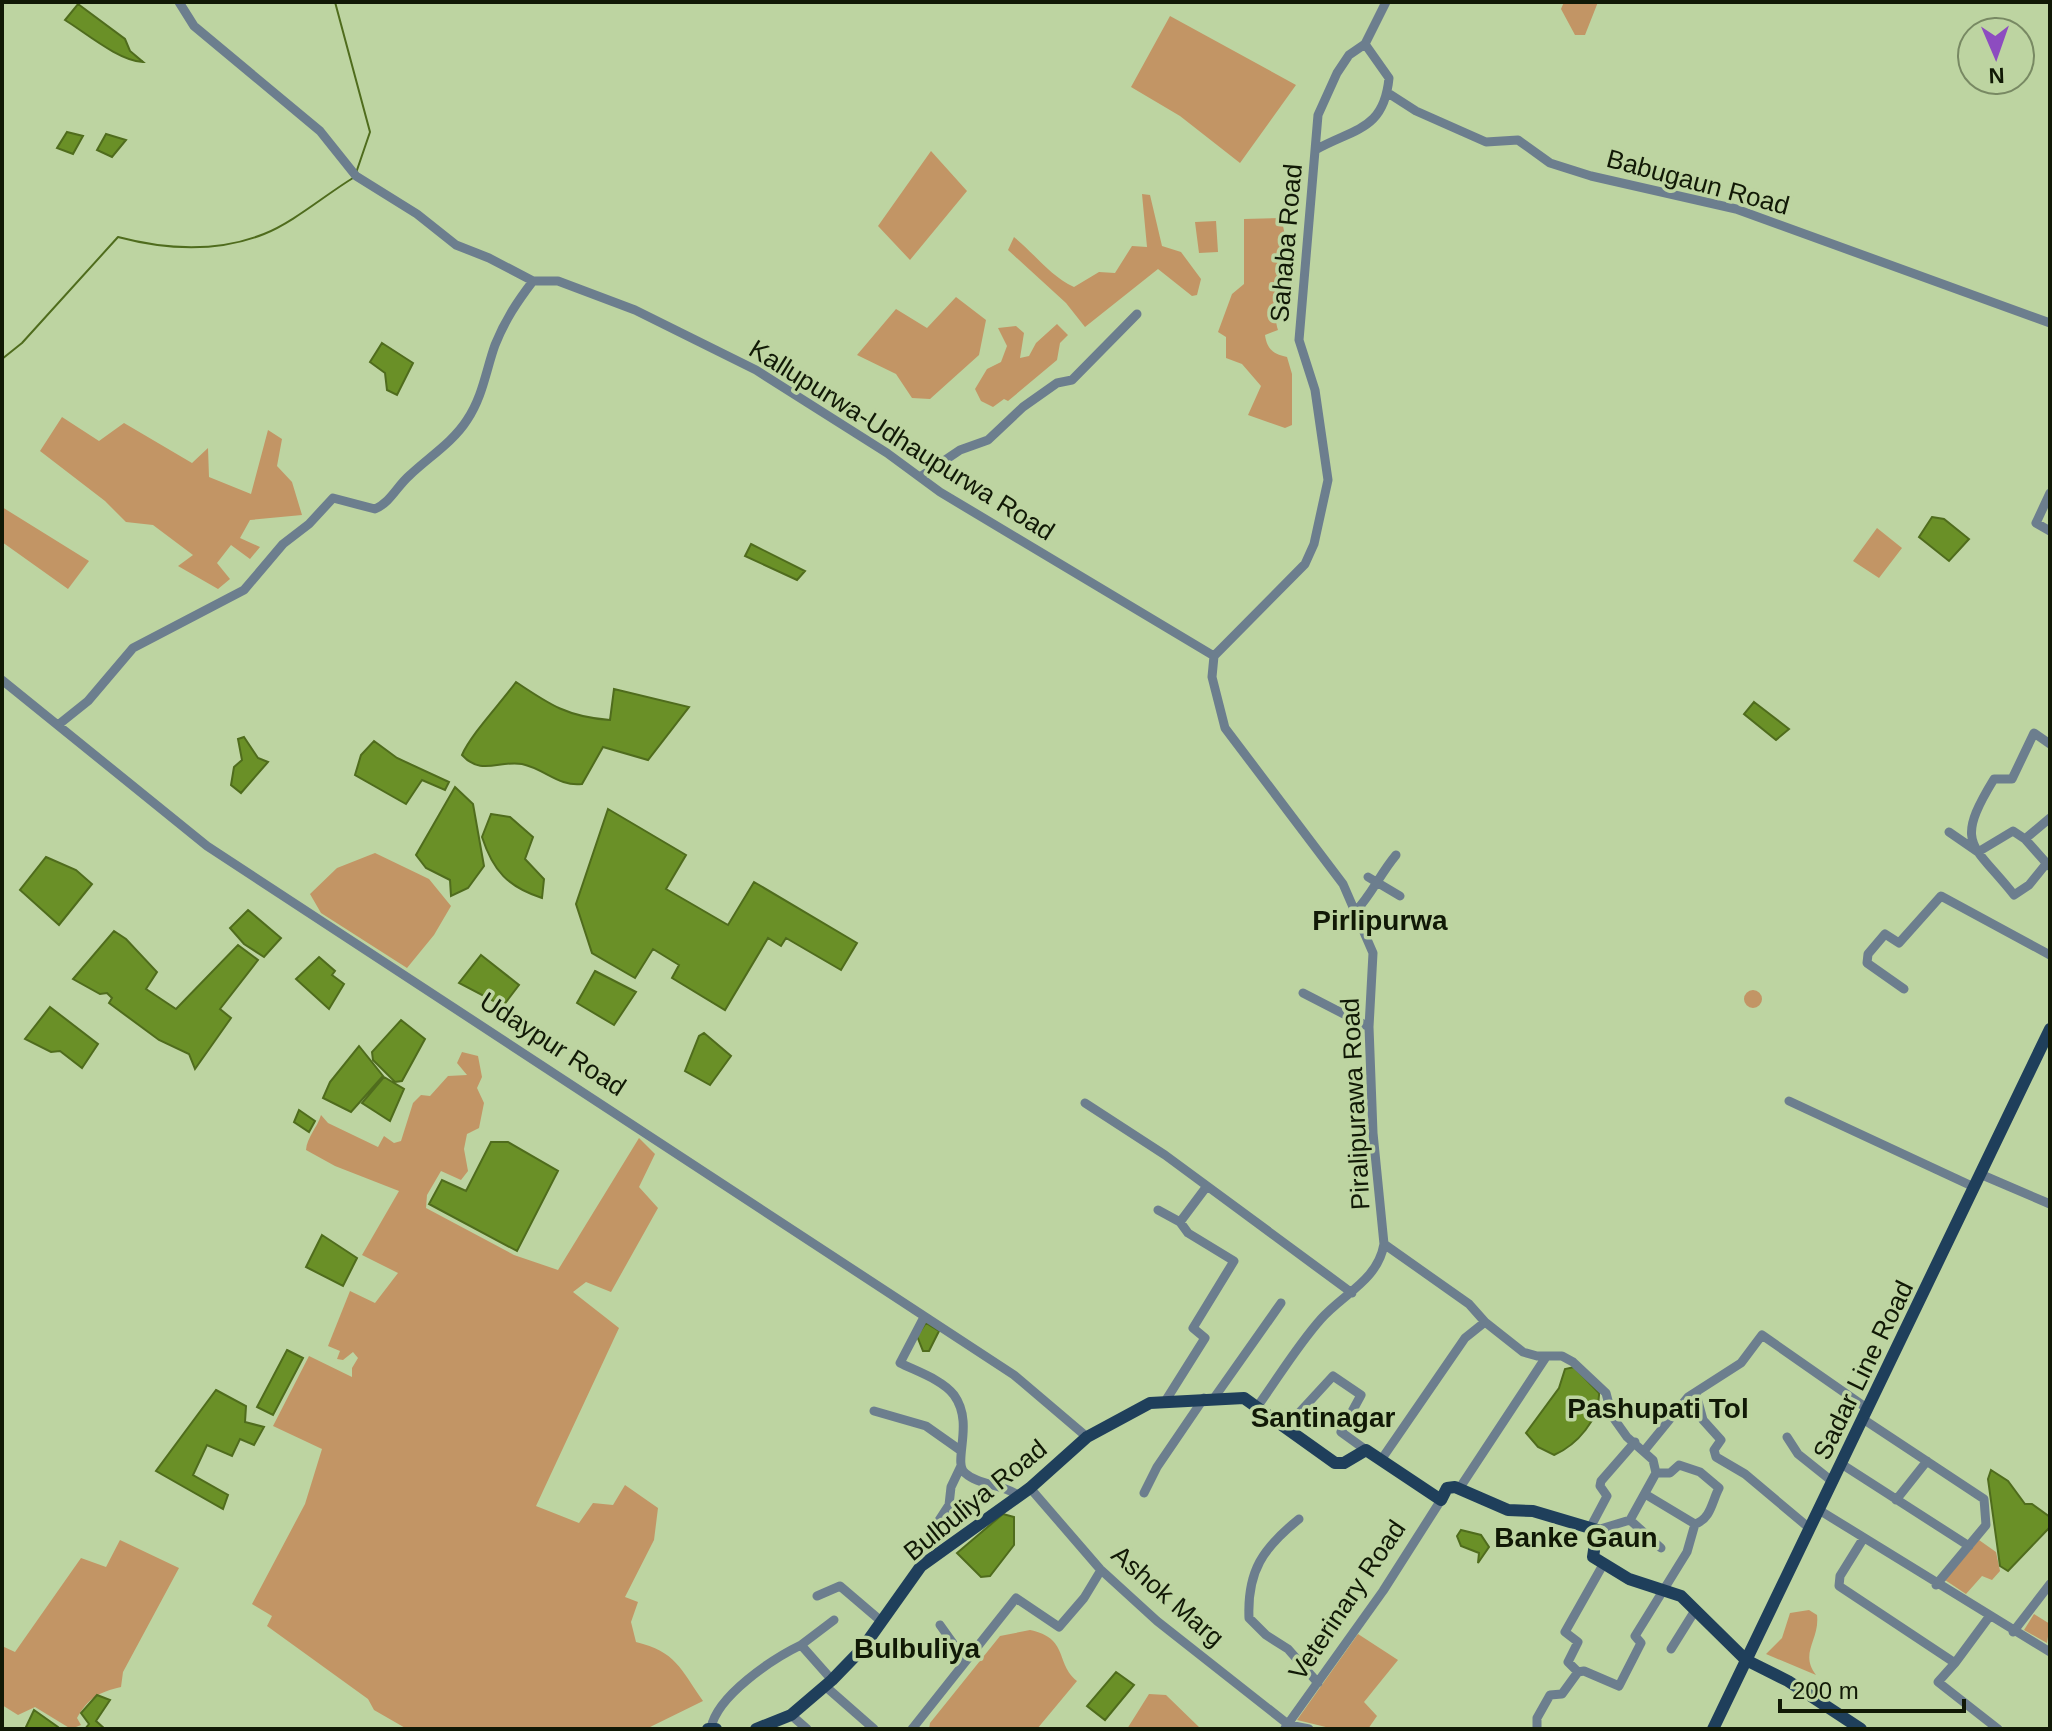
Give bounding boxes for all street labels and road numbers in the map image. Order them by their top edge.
street label: Babugaun Road [1603,143,1793,221]
street label: Sahaba Road [1264,162,1308,324]
street label: Kallupurwa-Udhaupurwa Road [744,333,1060,547]
street label: Udaypur Road [475,986,631,1102]
street label: Piralipurawa Road [1334,997,1376,1211]
street label: Sadar Line Road [1807,1276,1919,1464]
street label: Bulbuliya Road [898,1433,1052,1567]
street label: Veterinary Road [1282,1514,1412,1686]
street label: Ashok Marg [1106,1539,1230,1653]

